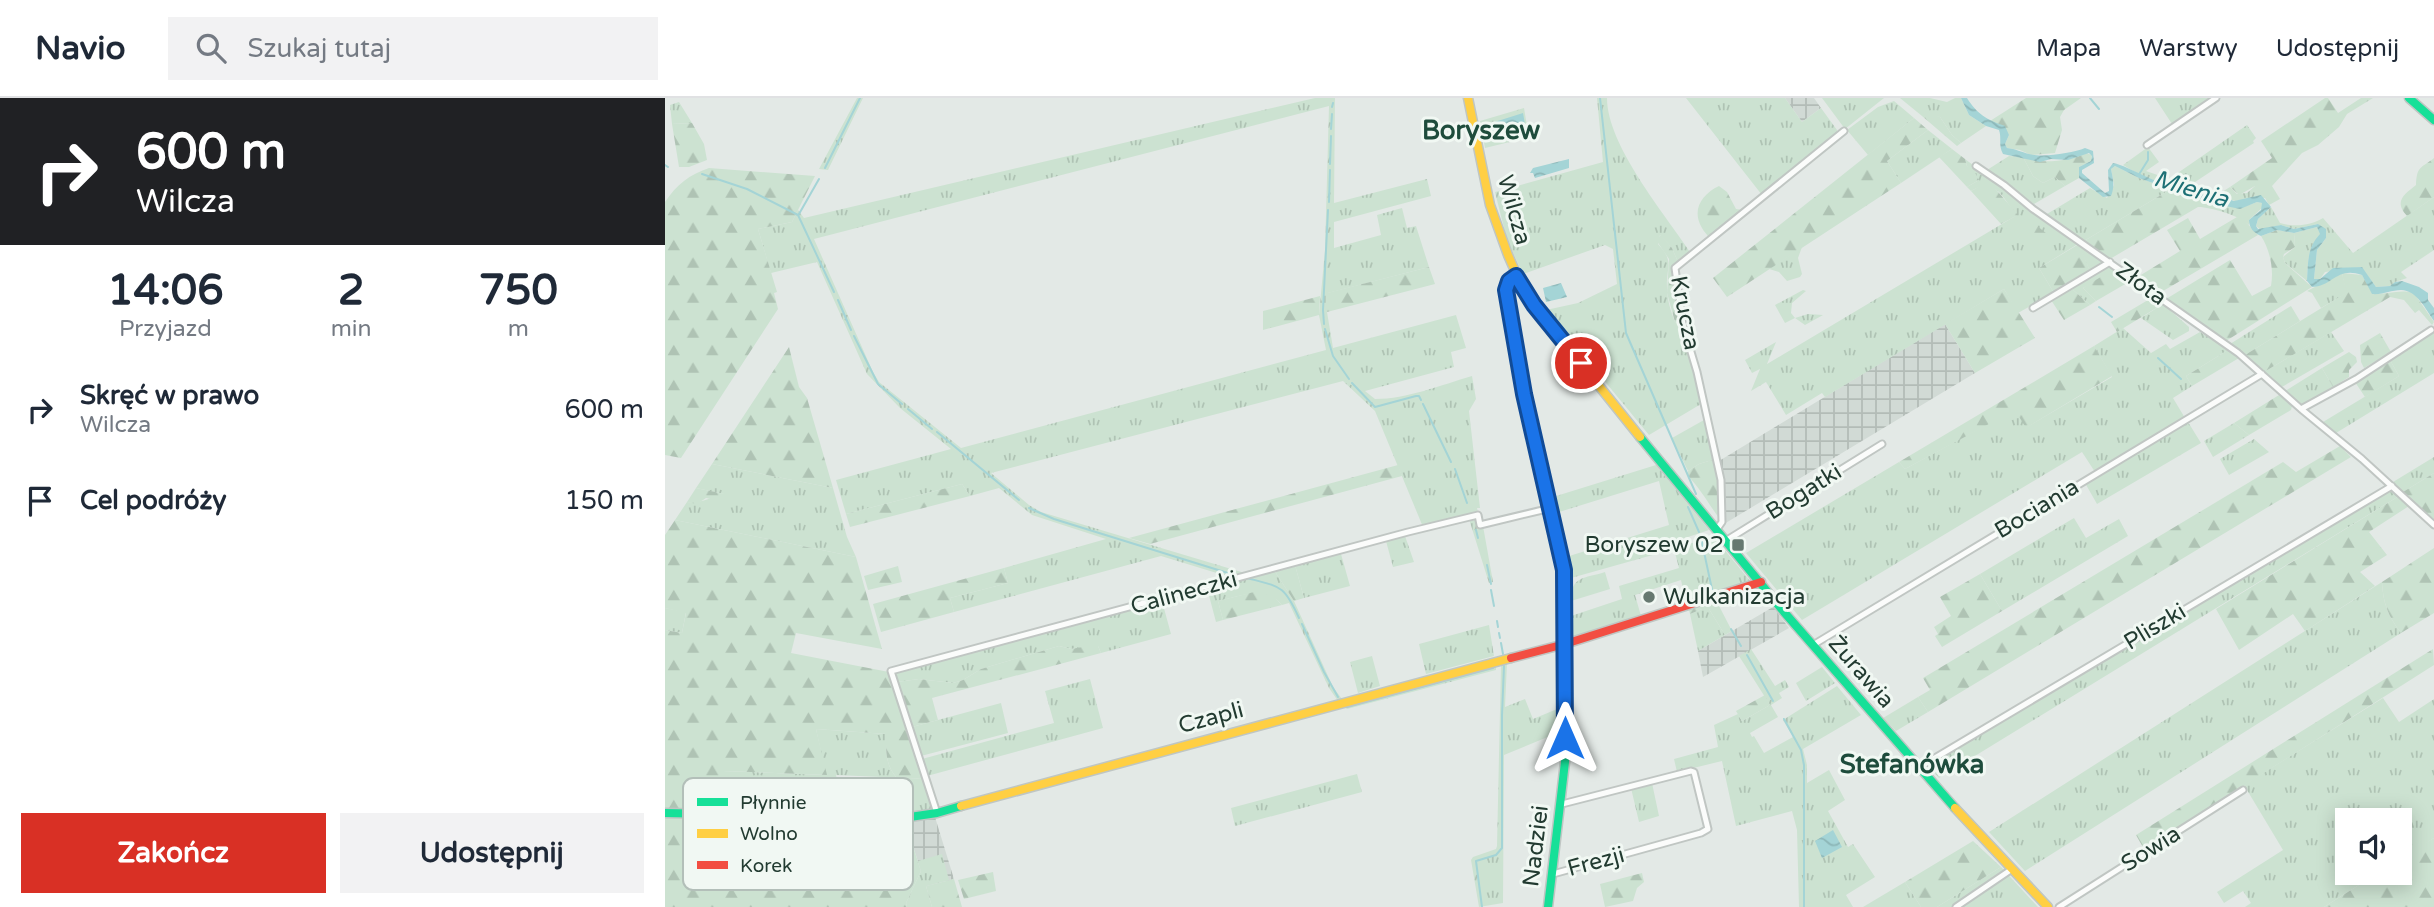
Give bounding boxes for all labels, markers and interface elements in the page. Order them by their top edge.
search box [168,17,658,80]
text: Navio [35,29,126,68]
icon: search [192,29,230,67]
text: Szukaj tutaj [248,33,391,64]
text: Mapa [2036,34,2101,63]
text: Warstwy [2139,34,2238,63]
text: Udostępnij [2276,34,2399,63]
district label: Boryszew [1422,115,1541,146]
text: 600 m [136,123,286,182]
icon: right [21,126,112,217]
water label: Mienia [2150,164,2232,214]
street label: Wilcza [1491,172,1537,248]
text: Wilcza [136,183,235,221]
street label: Złota [2110,256,2172,312]
text: 14:06 [107,265,224,316]
text: 2 [338,265,364,316]
text: 750 [479,265,558,316]
street label: Krucza [1664,274,1706,352]
text: Przyjazd [119,315,212,343]
text: min [331,315,372,343]
text: m [508,315,529,343]
pin [1551,333,1611,393]
icon: arrive [1562,344,1600,382]
text: Skręć w prawo [80,380,259,411]
icon: right [21,391,59,429]
text: 600 m [564,394,644,425]
text: Wilcza [80,411,151,439]
street label: Bogatki [1761,458,1847,526]
street label: Bociania [1990,473,2084,545]
icon: arrive [21,482,59,520]
text: Cel podróży [80,485,227,516]
text: 150 m [564,485,644,516]
place label: Boryszew 02 [1585,531,1724,559]
marker: Boryszew 02 [1730,537,1746,553]
street label: Calineczki [1128,565,1240,621]
place label: Wulkanizacja [1663,583,1805,611]
marker: Wulkanizacja [1641,589,1657,605]
street label: Pliszki [2119,598,2191,656]
street label: Żurawia [1822,630,1900,714]
street label: Czapli [1175,696,1247,740]
position arrow [1528,701,1602,775]
district label: Stefanówka [1840,749,1984,780]
legend [683,778,913,890]
text: Płynnie [740,792,807,814]
street label: Nadziei [1517,804,1555,888]
map controls [2335,808,2412,885]
button: sound [2335,808,2412,885]
button: Zakończ [21,813,326,893]
button: Udostępnij [340,813,644,893]
street label: Sowia [2116,820,2186,878]
text: Wolno [740,823,798,845]
street label: Frezji [1564,841,1628,883]
text: Korek [740,855,792,877]

